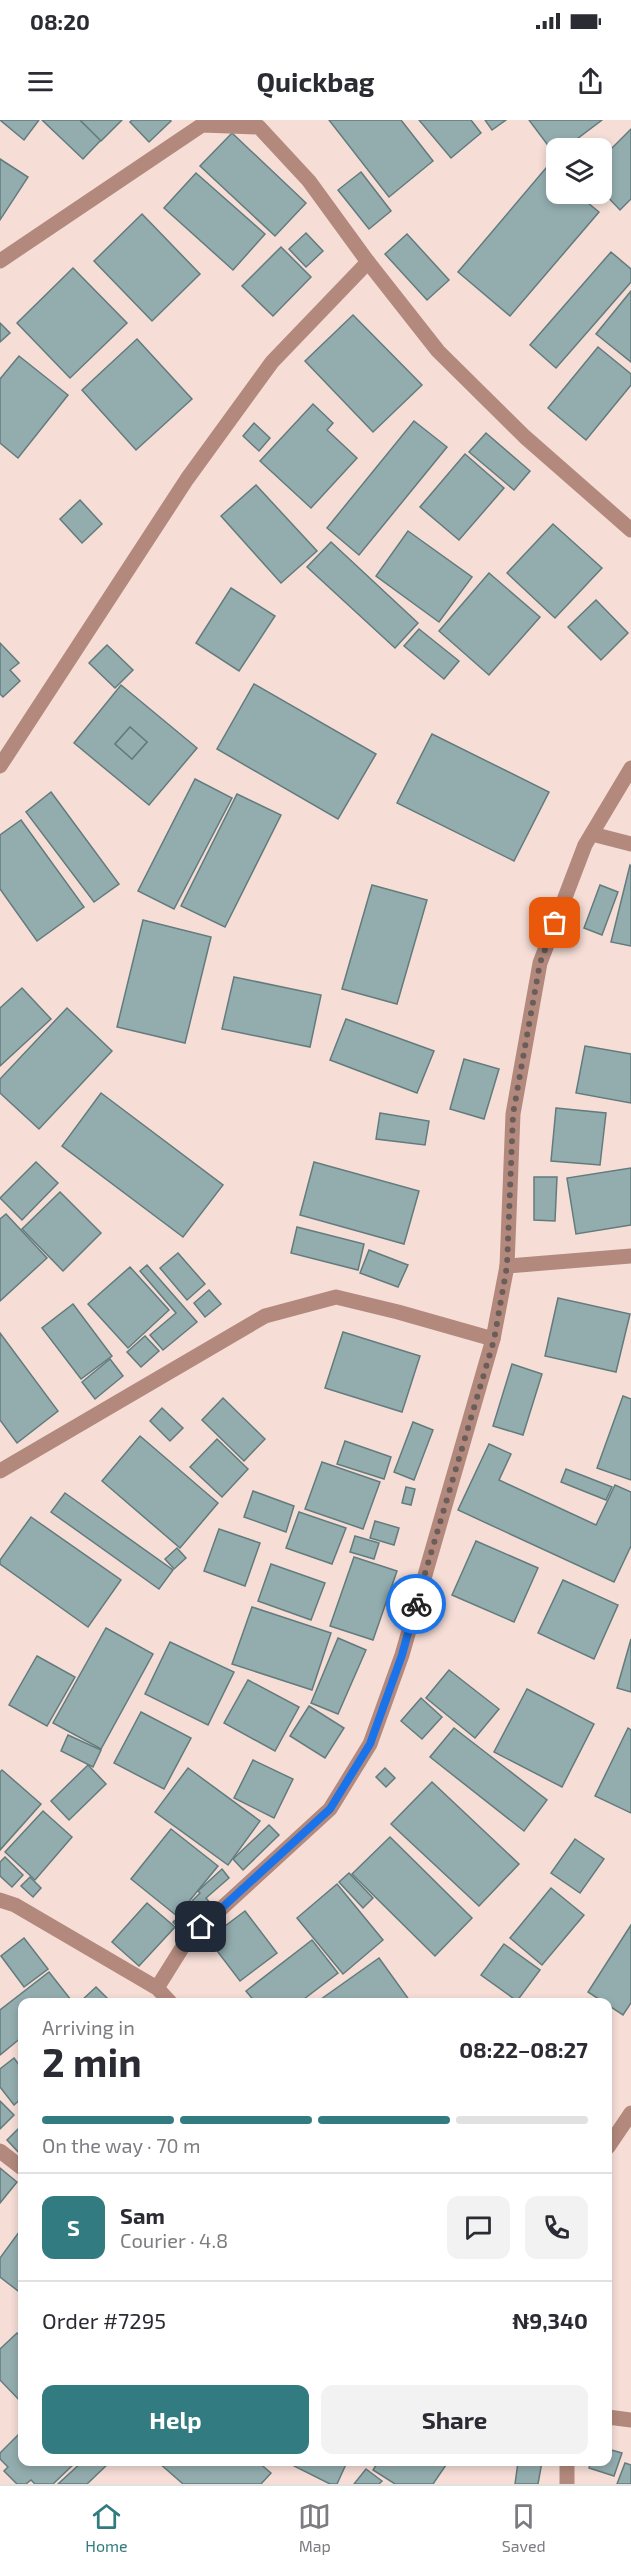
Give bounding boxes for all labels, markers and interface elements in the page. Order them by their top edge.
text: 08:20 [30,8,90,34]
icon: menu [24,65,57,98]
text: Quickbag [257,65,375,97]
icon: share [574,65,607,98]
map controls [546,138,612,204]
button: layers [546,138,612,204]
pin [529,897,580,948]
icon: bag [538,906,571,939]
courier [386,1574,446,1634]
icon: bike [400,1588,433,1621]
pin [175,1901,226,1952]
icon: home [184,1910,217,1943]
text: Arriving in [42,2015,135,2039]
text: 08:22–08:27 [459,2036,588,2062]
text: 2 min [42,2038,142,2085]
text: On the way · 70 m [42,2133,201,2157]
button: chat [447,2196,510,2259]
button: phone [525,2196,588,2259]
text: Sam [120,2202,165,2228]
text: S [67,2214,80,2240]
text: Courier · 4.8 [120,2228,228,2252]
text: Order #7295 [42,2307,166,2333]
text: ₦9,340 [512,2307,588,2333]
button: Help [42,2385,309,2454]
button: Share [321,2385,588,2454]
tab: Home [85,2500,128,2555]
tab: Map [298,2500,331,2555]
tab: Saved [502,2500,546,2555]

